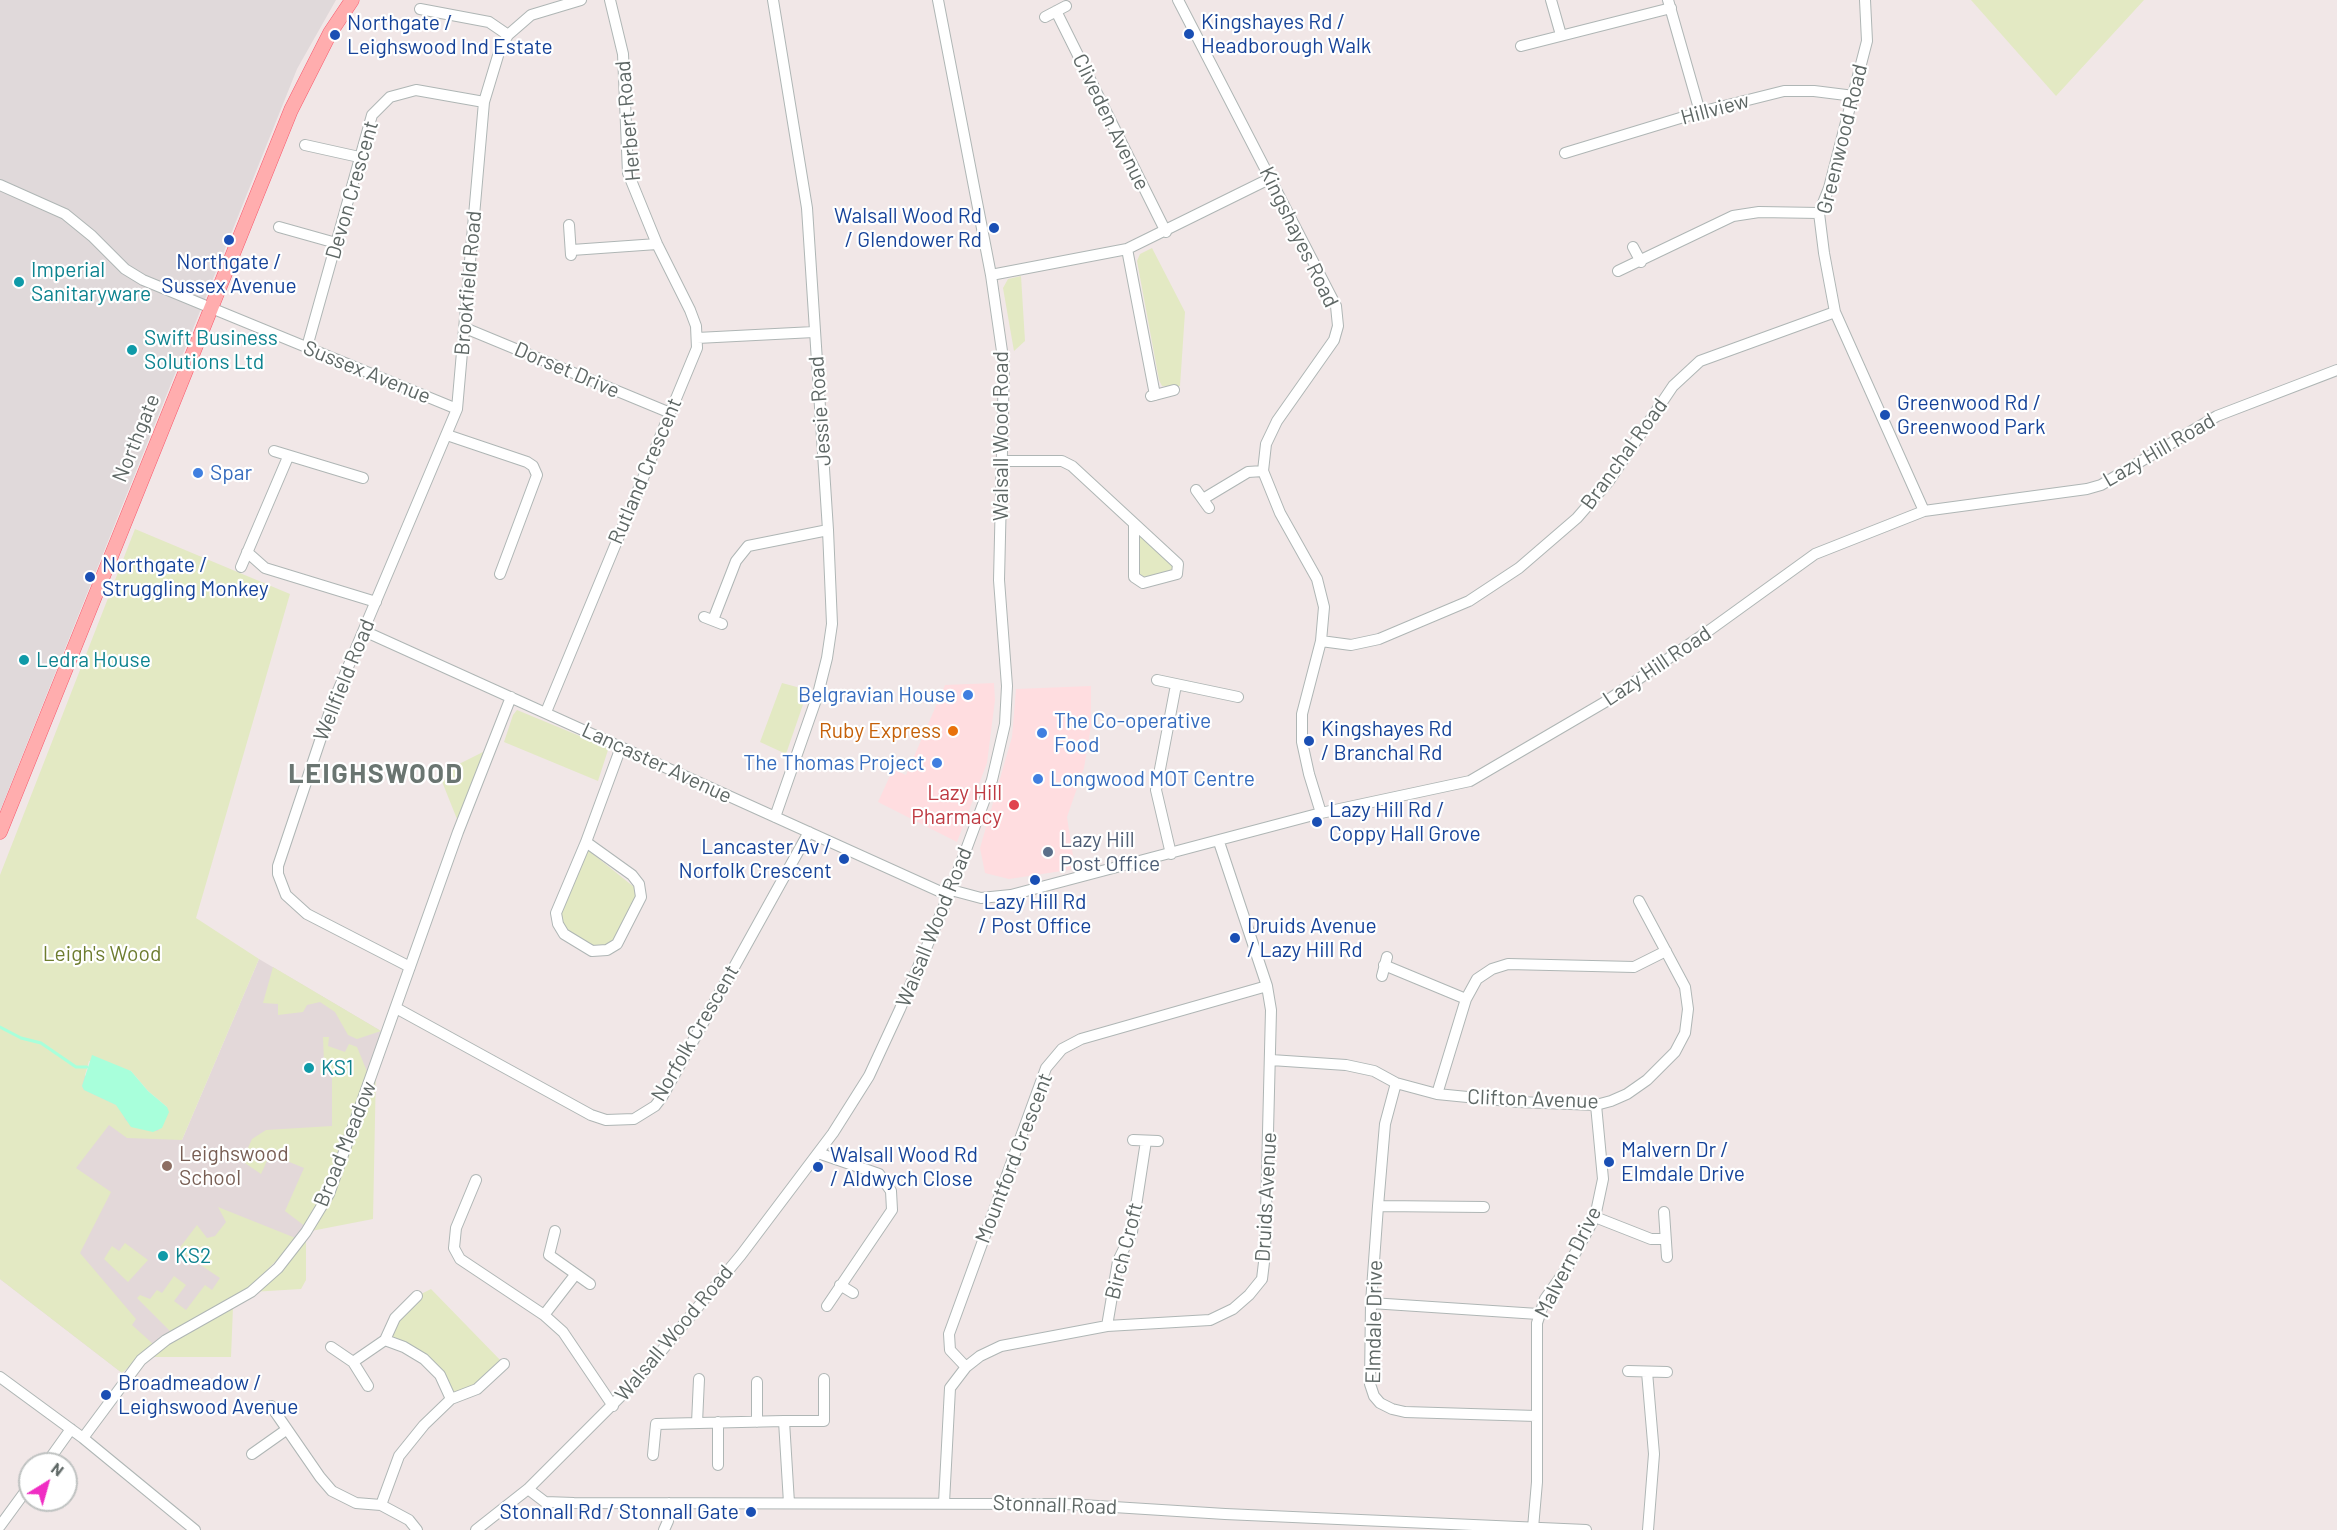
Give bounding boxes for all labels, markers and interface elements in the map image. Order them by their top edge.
place label: Kingshayes Rd / Headborough Walk [1201,9,1371,59]
place label: Northgate / Leighswood Ind Estate [347,10,553,60]
marker: Kingshayes Rd / Headborough Walk [1182,27,1196,41]
marker: Northgate / Leighswood Ind Estate [328,28,342,42]
street label: Cliveden Avenue [1067,50,1155,194]
street label: Herbert Road [610,59,646,183]
street label: Greenwood Road [1811,61,1873,217]
street label: Hillview [1678,88,1752,130]
street label: Devon Crescent [320,118,384,262]
street label: Kingshayes Road [1254,162,1344,312]
place label: Walsall Wood Rd / Glendower Rd [834,203,982,253]
street label: Brookfield Road [449,210,487,356]
marker: Walsall Wood Rd / Glendower Rd [987,221,1001,235]
marker: Northgate / Sussex Avenue [222,233,236,247]
place label: Northgate / Sussex Avenue [161,249,297,299]
place label: Imperial Sanitaryware [31,257,151,307]
marker: Imperial Sanitaryware [12,275,26,289]
place label: Swift Business Solutions Ltd [144,325,278,375]
street label: Sussex Avenue [300,335,434,409]
street label: Dorset Drive [511,337,623,403]
marker: Swift Business Solutions Ltd [125,343,139,357]
street label: Walsall Wood Road [988,351,1014,521]
street label: Jessie Road [804,355,836,467]
street label: Northgate [107,390,165,486]
place label: Greenwood Rd / Greenwood Park [1897,390,2046,440]
street label: Rutland Crescent [603,394,687,548]
street label: Branchal Road [1575,394,1673,514]
marker: Greenwood Rd / Greenwood Park [1878,408,1892,422]
street label: Lazy Hill Road [2098,408,2220,492]
place label: Spar [210,460,252,486]
marker: Spar [191,466,205,480]
place label: Northgate / Struggling Monkey [102,552,269,602]
marker: Northgate / Struggling Monkey [83,570,97,584]
street label: Wellfield Road [308,615,380,745]
street label: Lazy Hill Road [1598,621,1716,711]
place label: Ledra House [36,647,151,673]
marker: Ledra House [17,653,31,667]
place label: Belgravian House [798,682,956,708]
marker: Belgravian House [961,688,975,702]
place label: The Co-operative Food [1054,708,1211,758]
place label: Kingshayes Rd / Branchal Rd [1321,716,1453,766]
street label: Lancaster Avenue [578,717,736,809]
place label: Ruby Express [819,718,941,744]
marker: Ruby Express [946,724,960,738]
marker: The Co-operative Food [1035,726,1049,740]
marker: Kingshayes Rd / Branchal Rd [1302,734,1316,748]
place label: The Thomas Project [743,750,925,776]
marker: The Thomas Project [930,756,944,770]
district label: LEIGHSWOOD [288,758,464,790]
place label: Longwood MOT Centre [1050,766,1255,792]
marker: Longwood MOT Centre [1031,772,1045,786]
place label: Lazy Hill Pharmacy [911,780,1002,830]
place label: Lazy Hill Rd / Coppy Hall Grove [1329,797,1481,847]
marker: Lazy Hill Pharmacy [1007,798,1021,812]
marker: Lazy Hill Rd / Coppy Hall Grove [1310,815,1324,829]
place label: Lazy Hill Post Office [1060,827,1160,877]
place label: Lancaster Av / Norfolk Crescent [679,834,832,884]
street label: Walsall Wood Road [890,843,978,1011]
marker: Lazy Hill Post Office [1041,845,1055,859]
marker: Lancaster Av / Norfolk Crescent [837,852,851,866]
marker: Lazy Hill Rd / Post Office [1028,873,1042,887]
place label: Lazy Hill Rd / Post Office [979,889,1091,939]
place label: Druids Avenue / Lazy Hill Rd [1247,913,1377,963]
marker: Druids Avenue / Lazy Hill Rd [1228,931,1242,945]
park label: Leigh's Wood [43,941,161,967]
street label: Norfolk Crescent [646,960,744,1106]
place label: KS1 [321,1055,353,1081]
marker: KS1 [302,1061,316,1075]
street label: Mountford Crescent [970,1069,1058,1247]
street label: Broad Meadow [308,1078,382,1210]
street label: Clifton Avenue [1467,1084,1599,1114]
street label: Druids Avenue [1250,1132,1282,1262]
place label: Malvern Dr / Elmdale Drive [1621,1137,1745,1187]
place label: Leighswood School [179,1141,289,1191]
place label: Walsall Wood Rd / Aldwych Close [830,1142,978,1192]
marker: Malvern Dr / Elmdale Drive [1602,1155,1616,1169]
marker: Leighswood School [160,1159,174,1173]
marker: Walsall Wood Rd / Aldwych Close [811,1160,825,1174]
street label: Birch Croft [1100,1200,1148,1302]
street label: Malvern Drive [1529,1202,1607,1322]
place label: KS2 [175,1243,211,1269]
marker: KS2 [156,1249,170,1263]
street label: Walsall Wood Road [610,1260,738,1406]
street label: Elmdale Drive [1360,1260,1388,1384]
place label: Broadmeadow / Leighswood Avenue [118,1370,299,1420]
marker: Broadmeadow / Leighswood Avenue [99,1388,113,1402]
north arrow [18,1452,78,1512]
text: N [48,1458,68,1480]
street label: Stonnall Road [992,1490,1118,1520]
place label: Stonnall Rd / Stonnall Gate [500,1499,739,1525]
marker: Stonnall Rd / Stonnall Gate [744,1505,758,1519]

